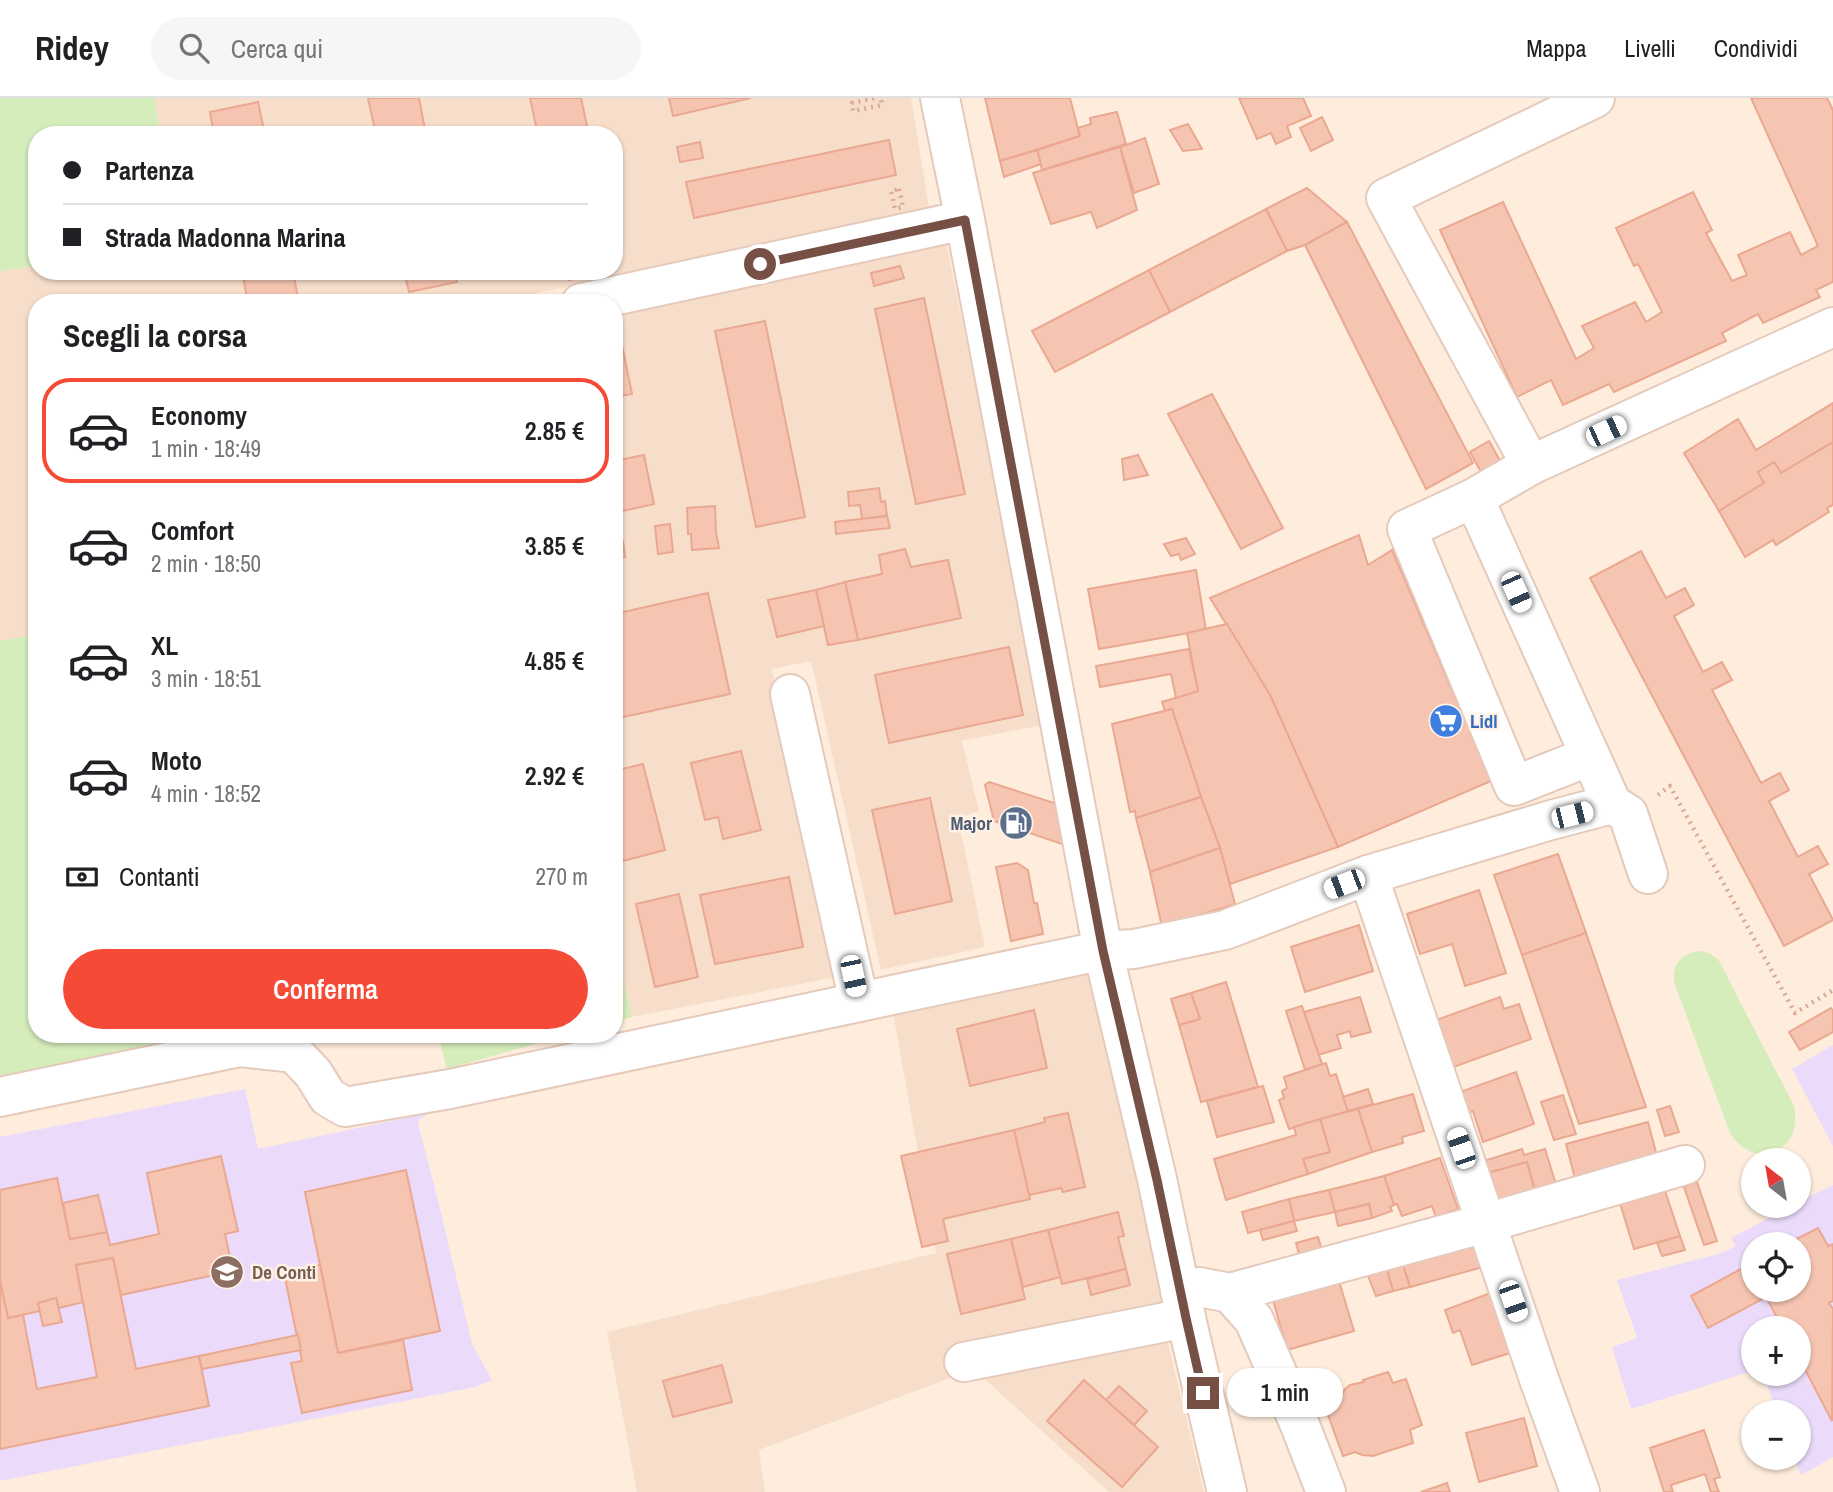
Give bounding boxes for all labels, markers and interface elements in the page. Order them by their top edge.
search box [151,17,641,80]
text: Ridey [35,26,109,70]
icon: search [175,29,213,67]
text: Cerca qui [231,31,323,66]
text: Mappa [1526,32,1586,64]
text: Livelli [1624,32,1676,64]
text: Condividi [1714,32,1798,64]
text: Partenza [105,153,194,188]
text: Strada Madonna Marina [105,220,346,255]
route start [744,248,776,280]
text: Scegli la corsa [63,314,247,357]
text: Economy [151,398,247,433]
icon: car [67,399,130,462]
text: 2.85 € [525,413,584,448]
car [1583,413,1630,449]
text: 1 min · 18:49 [151,433,261,464]
text: Comfort [151,513,234,548]
icon: car [67,514,130,577]
text: 3.85 € [525,528,584,563]
text: 2 min · 18:50 [151,548,261,579]
car [1498,569,1535,615]
text: XL [151,628,178,663]
icon: car [67,629,130,692]
text: 4.85 € [525,643,584,678]
text: 3 min · 18:51 [151,663,261,694]
supermarket icon: Lidl [1427,702,1465,740]
place label: Lidl [1470,708,1498,734]
text: Moto [151,743,202,778]
icon: car [67,744,130,807]
text: 2.92 € [525,758,584,793]
text: 4 min · 18:52 [151,778,261,809]
car [1550,800,1595,830]
fuel station icon: Major [997,804,1035,842]
place label: Major [950,810,992,836]
icon: cash [63,858,101,896]
text: Contanti [119,859,200,894]
text: 270 m [536,861,588,892]
car [1321,867,1368,901]
button: Conferma [63,949,588,1029]
car [839,953,868,999]
car [1445,1125,1478,1171]
north arrow [1741,1148,1811,1218]
map controls [1741,1148,1811,1470]
button: locate [1741,1232,1811,1302]
school or university icon: De Conti [208,1253,246,1291]
place label: De Conti [252,1259,316,1285]
car [1497,1278,1530,1324]
button: + [1741,1316,1811,1386]
callout: 1 min [1228,1368,1343,1418]
route end [1187,1377,1219,1409]
text: 1 min [1261,1377,1309,1408]
button: − [1741,1400,1811,1470]

